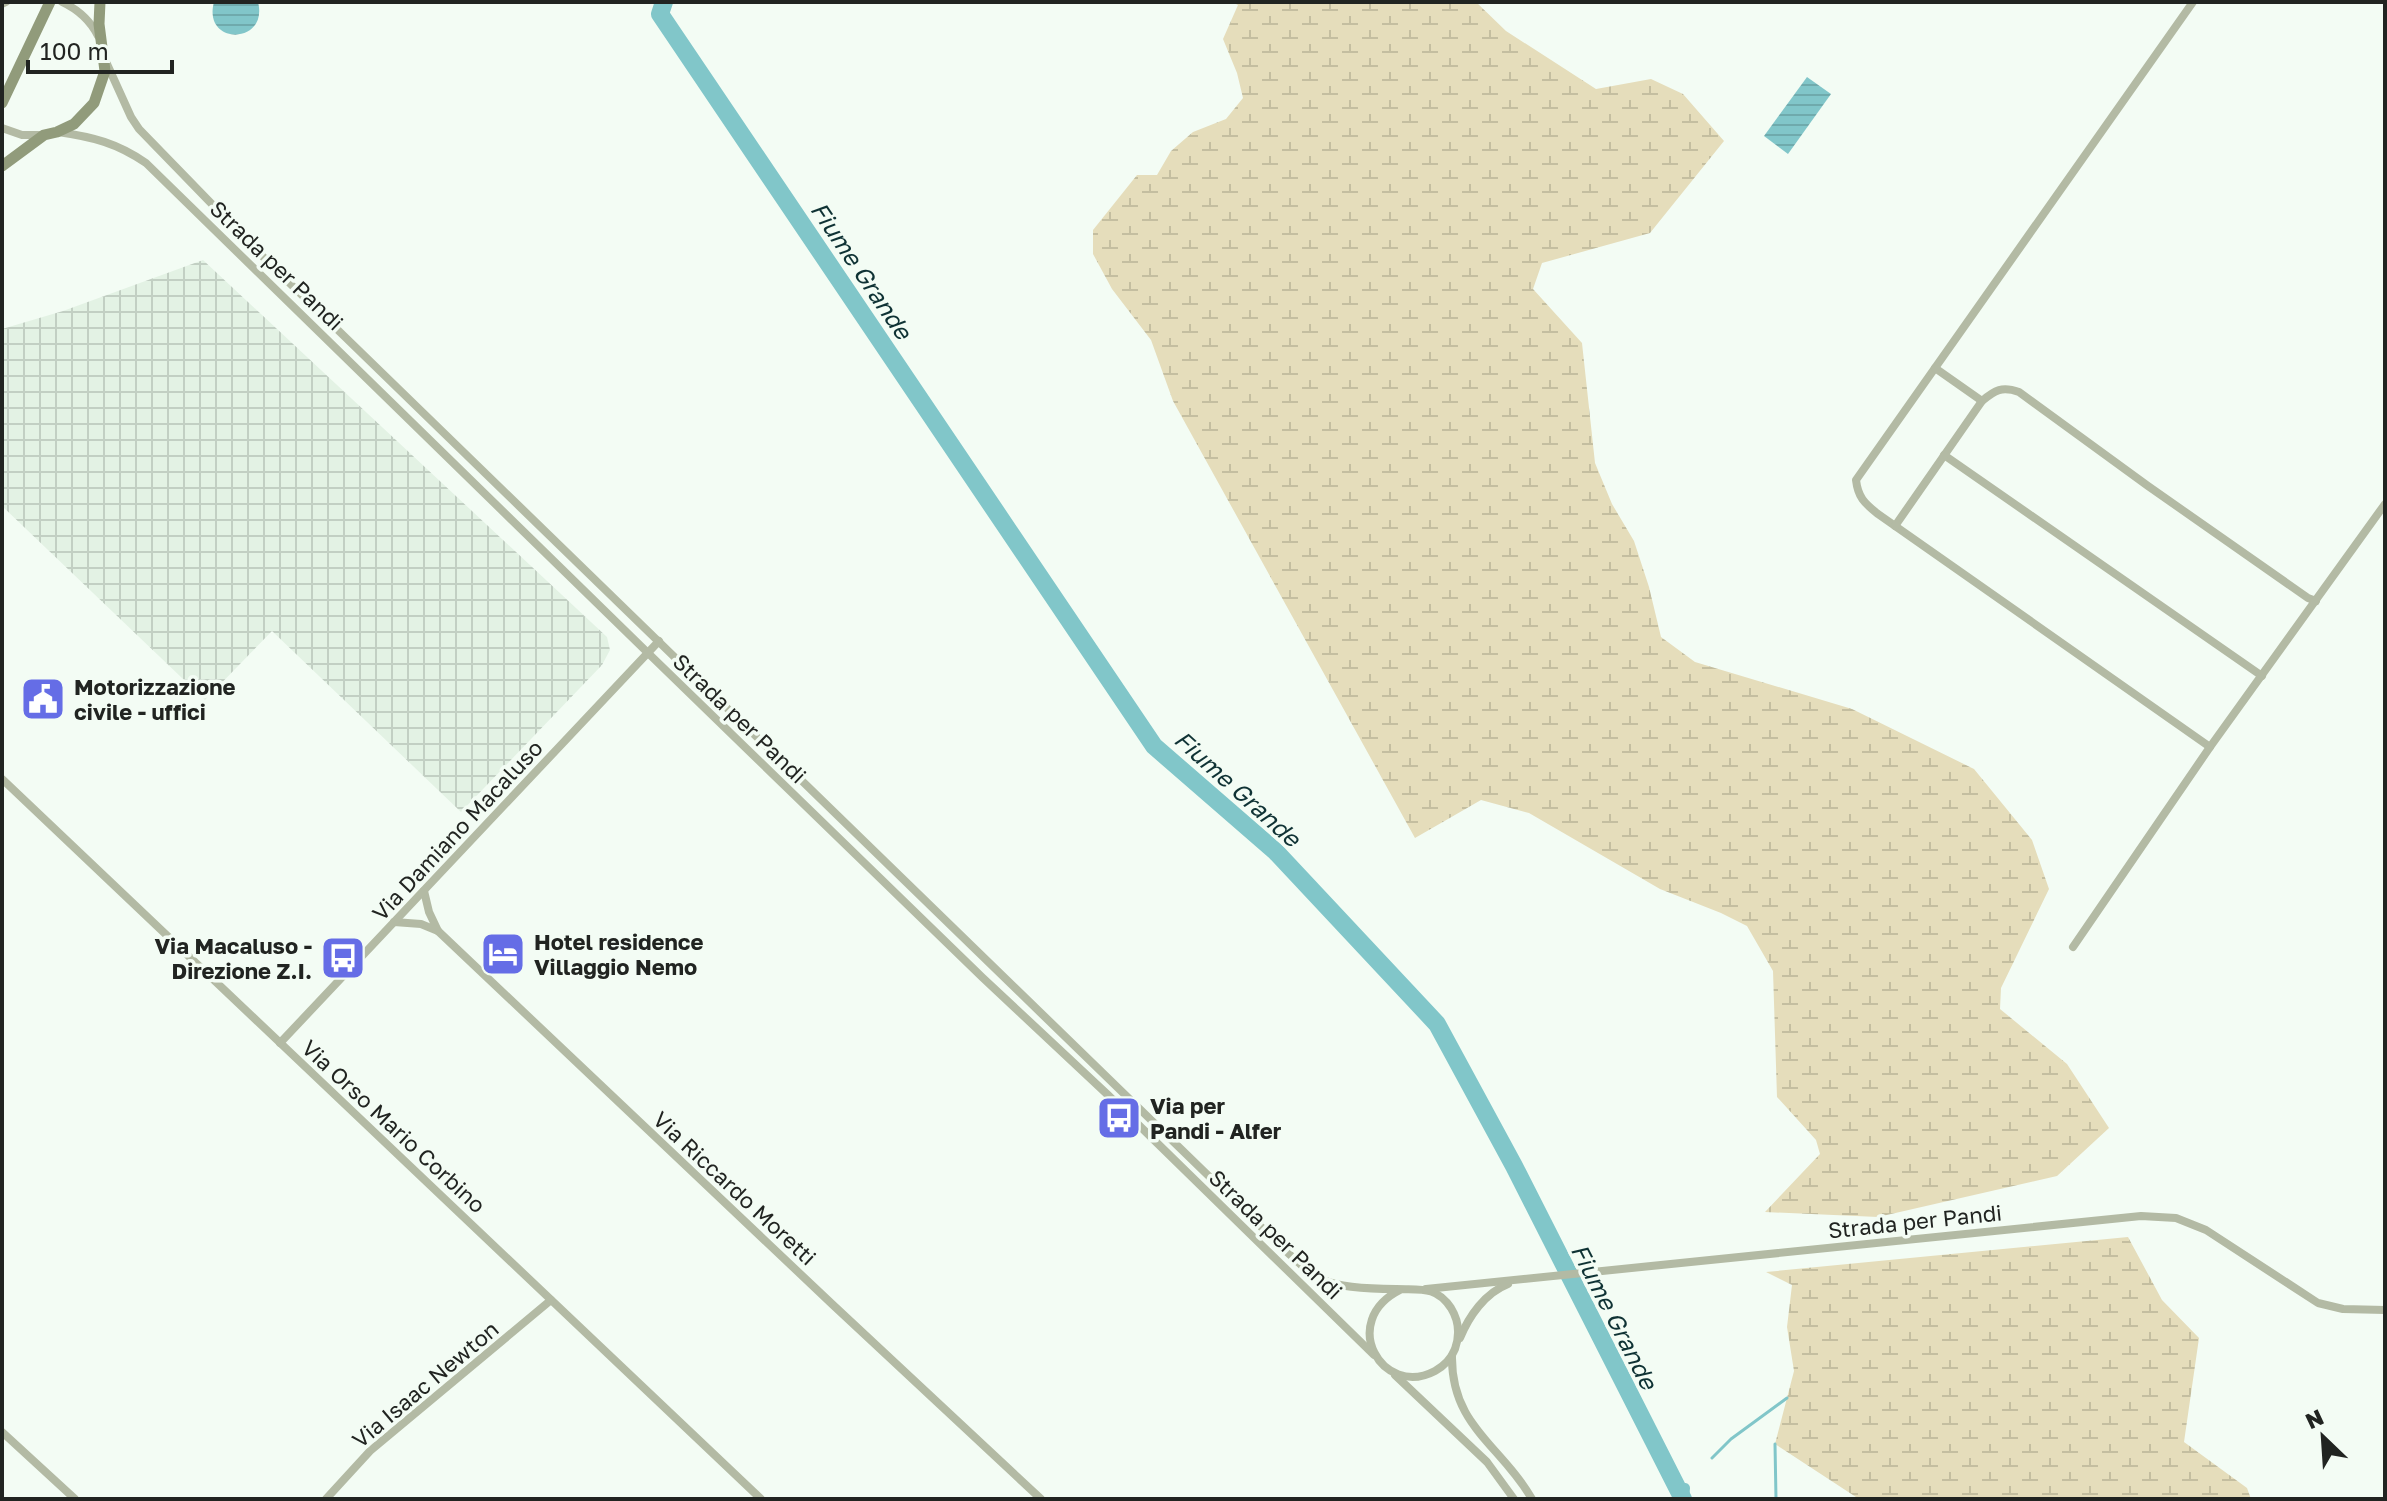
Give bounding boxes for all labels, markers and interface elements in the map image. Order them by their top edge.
scale bar [28,24,172,74]
text: 100 m [40,36,109,65]
street label: Strada per Pandi [205,195,349,335]
water label: Fiume Grande [805,196,920,346]
street label: Strada per Pandi [668,648,812,788]
place label: Motorizzazione civile - uffici [74,673,235,725]
public building icon: Motorizzazione civile - uffici [19,675,67,723]
water label: Fiume Grande [1169,724,1308,854]
street label: Via Damiano Macaluso [366,734,548,926]
place label: Hotel residence Villaggio Nemo [534,928,704,980]
hotel icon: Hotel residence Villaggio Nemo [479,930,527,978]
place label: Via Macaluso - Direzione Z.I. [155,932,312,984]
bus stop icon: Via Macaluso - Direzione Z.I. [319,934,367,982]
street label: Via Orso Mario Corbino [297,1034,491,1218]
place label: Via per Pandi - Alfer [1150,1092,1282,1144]
bus stop icon: Via per Pandi - Alfer [1095,1094,1143,1142]
street label: Via Riccardo Moretti [648,1106,822,1270]
street label: Strada per Pandi [1204,1164,1348,1304]
street label: Strada per Pandi [1827,1198,2003,1244]
water label: Fiume Grande [1566,1238,1665,1395]
street label: Via Isaac Newton [346,1315,504,1453]
north arrow [2283,1397,2363,1477]
text: N [2301,1403,2328,1434]

